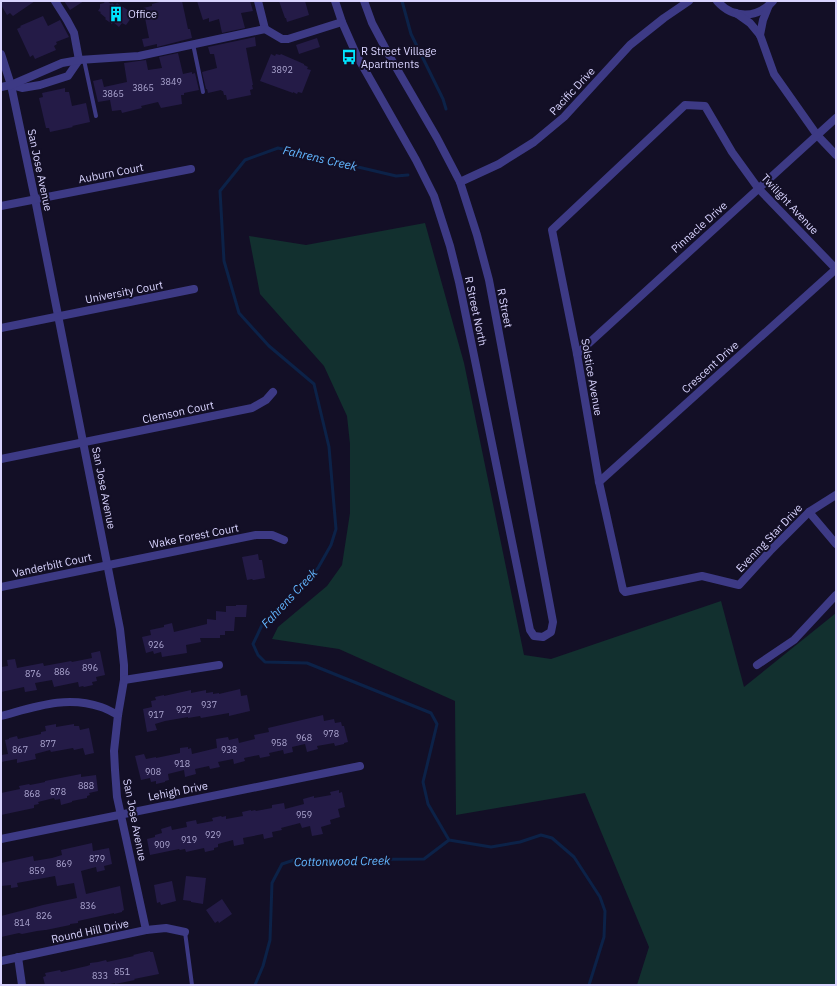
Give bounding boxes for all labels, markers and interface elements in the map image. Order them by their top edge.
building icon: Office [107,5,125,23]
place label: Office [128,7,157,21]
place label: R Street Village Apartments [361,44,436,71]
bus stop icon: R Street Village Apartments [340,48,358,66]
house number: 3892 [271,64,293,75]
street label: Pacific Drive [546,64,598,118]
house number: 3849 [160,76,182,87]
house number: 3865 [132,82,154,93]
house number: 3865 [102,88,124,99]
street label: San Jose Avenue [24,128,56,212]
water label: Fahrens Creek [281,142,359,174]
street label: Auburn Court [77,160,145,186]
street label: Twilight Avenue [758,171,822,237]
street label: Pinnacle Drive [668,198,730,256]
street label: R Street North [462,275,490,347]
street label: University Court [84,278,164,306]
street label: R Street [494,287,516,329]
street label: Solstice Avenue [578,337,606,417]
street label: Crescent Drive [679,338,741,396]
street label: Clemson Court [141,398,215,426]
street label: San Jose Avenue [89,446,119,530]
street label: Evening Star Drive [733,501,805,575]
street label: Wake Forest Court [148,520,240,552]
street label: Vanderbilt Court [11,550,93,580]
water label: Fahrens Creek [258,565,321,631]
house number: 926 [148,639,164,650]
house number: 896 [82,662,98,673]
house number: 886 [54,666,70,677]
house number: 876 [25,668,41,679]
house number: 937 [201,699,217,710]
house number: 927 [176,704,192,715]
house number: 917 [148,709,164,720]
house number: 978 [323,728,339,739]
house number: 968 [296,732,312,743]
house number: 958 [271,737,287,748]
house number: 877 [40,738,56,749]
house number: 867 [12,744,28,755]
house number: 938 [221,744,237,755]
house number: 918 [174,758,190,769]
house number: 908 [145,766,161,777]
street label: San Jose Avenue [120,778,150,862]
street label: Lehigh Drive [147,778,209,804]
house number: 888 [78,780,94,791]
house number: 878 [50,786,66,797]
house number: 868 [24,788,40,799]
house number: 959 [296,809,312,820]
house number: 929 [205,829,221,840]
house number: 919 [181,834,197,845]
house number: 909 [154,839,170,850]
house number: 879 [89,853,105,864]
water label: Cottonwood Creek [294,853,391,869]
house number: 869 [56,858,72,869]
house number: 859 [29,865,45,876]
house number: 836 [80,900,96,911]
house number: 826 [36,910,52,921]
street label: Round Hill Drive [50,916,130,946]
house number: 814 [14,917,30,928]
house number: 851 [114,966,130,977]
house number: 833 [92,970,108,981]

